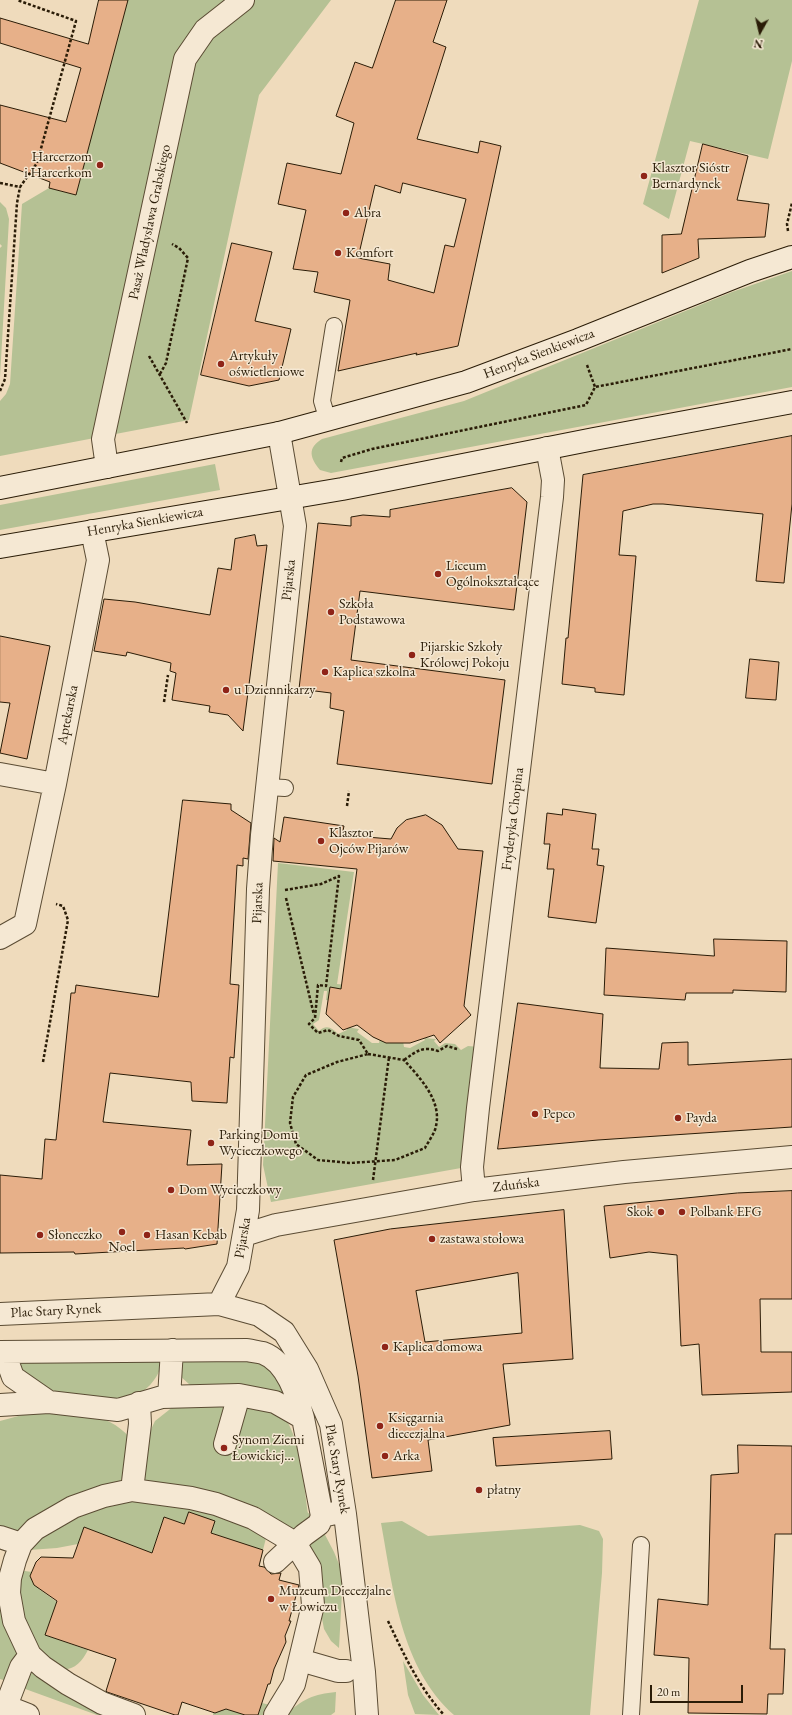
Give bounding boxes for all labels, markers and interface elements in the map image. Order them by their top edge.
north arrow [740,12,780,52]
text: N [753,36,764,51]
street label: Pasaż Władysława Grabskiego [125,143,175,301]
place label: Harcerzom i Harcerkom [24,149,92,182]
marker: Harcerzom i Harcerkom [95,160,105,170]
place label: Klasztor Sióstr Bernardynek [652,160,730,192]
marker: Klasztor Sióstr Bernardynek [639,171,649,181]
place label: Abra [354,205,381,221]
marker: Abra [341,208,351,218]
place label: Komfort [346,245,393,261]
marker: Komfort [333,248,343,258]
street label: Henryka Sienkiewicza [481,325,597,383]
place label: Artykuły oświetleniowe [229,348,304,380]
marker: Artykuły oświetleniowe [216,359,226,369]
street label: Henryka Sienkiewicza [86,504,204,540]
place label: Liceum Ogólnokształcące [446,558,539,590]
street label: Pijarska [278,559,300,601]
marker: Liceum Ogólnokształcące [433,569,443,579]
place label: Szkoła Podstawowa [339,596,405,628]
marker: Szkoła Podstawowa [326,607,336,617]
place label: Pijarskie Szkoły Królowej Pokoju [420,639,509,672]
marker: Pijarskie Szkoły Królowej Pokoju [407,650,417,660]
place label: Kaplica szkolna [333,664,415,680]
marker: Kaplica szkolna [320,667,330,677]
place label: u Dziennikarzy [234,682,315,698]
street label: Aptekarska [54,684,82,746]
marker: u Dziennikarzy [221,685,231,695]
street label: Fryderyka Chopina [498,767,528,871]
place label: Klasztor Ojców Pijarów [329,825,408,858]
marker: Klasztor Ojców Pijarów [316,836,326,846]
street label: Pijarska [249,882,267,924]
place label: Pepco [543,1106,575,1122]
marker: Pepco [530,1109,540,1119]
place label: Payda [686,1110,717,1126]
marker: Payda [673,1113,683,1123]
place label: Parking Domu Wycieczkowego [219,1127,302,1160]
marker: Parking Domu Wycieczkowego [206,1138,216,1148]
street label: Zduńska [492,1174,540,1196]
place label: Dom Wycieczkowy [179,1182,281,1198]
marker: Dom Wycieczkowy [166,1185,176,1195]
place label: Skok [627,1204,653,1220]
place label: Polbank EFG [690,1204,762,1220]
marker: Skok [656,1207,666,1217]
marker: Polbank EFG [677,1207,687,1217]
street label: Pijarska [231,1216,255,1260]
place label: Słoneczko [48,1227,102,1243]
marker: Noel [117,1227,127,1237]
place label: Hasan Kebab [155,1227,227,1243]
marker: Słoneczko [35,1230,45,1240]
marker: Hasan Kebab [142,1230,152,1240]
place label: zastawa stołowa [440,1231,524,1247]
marker: zastawa stołowa [427,1234,437,1244]
place label: Noel [109,1239,135,1255]
street label: Plac Stary Rynek [10,1300,102,1322]
place label: Kaplica domowa [393,1339,482,1355]
marker: Kaplica domowa [380,1342,390,1352]
place label: Księgarnia diecezjalna [388,1410,445,1442]
marker: Księgarnia diecezjalna [375,1421,385,1431]
street label: Plac Stary Rynek [321,1423,353,1515]
place label: Synom Ziemi Łowickiej... [232,1432,304,1464]
marker: Synom Ziemi Łowickiej... [219,1443,229,1453]
place label: Arka [393,1448,420,1464]
marker: Arka [380,1451,390,1461]
place label: płatny [487,1482,521,1498]
marker: płatny [474,1485,484,1495]
place label: Muzeum Diecezjalne w Łowiczu [279,1583,391,1616]
marker: Muzeum Diecezjalne w Łowiczu [266,1594,276,1604]
scale bar [652,1677,745,1703]
text: 20 m [657,1684,680,1700]

